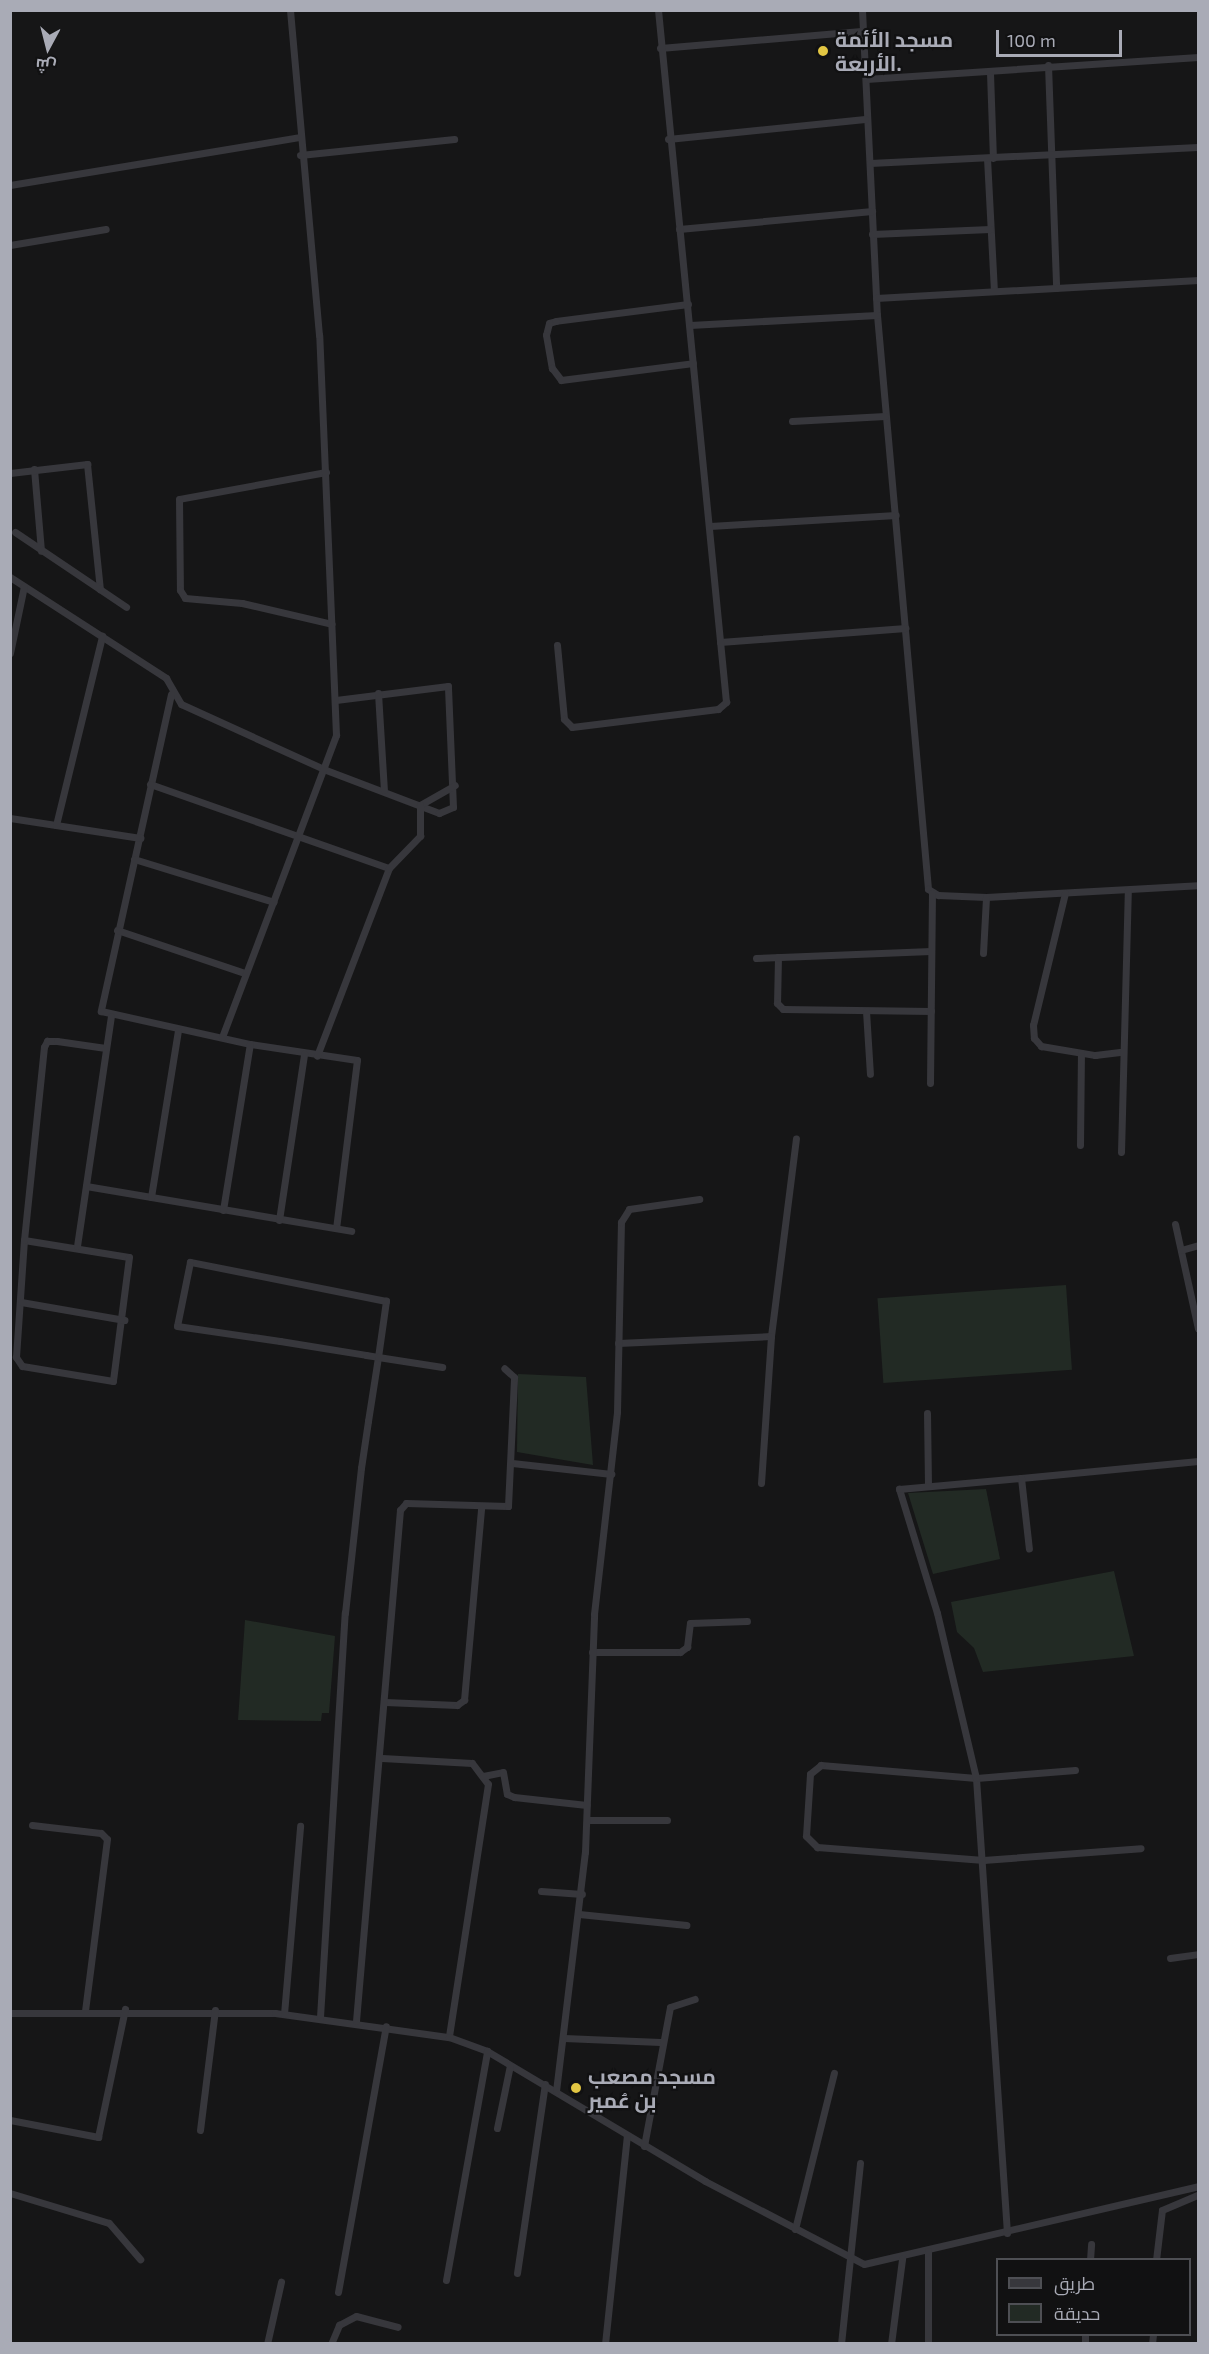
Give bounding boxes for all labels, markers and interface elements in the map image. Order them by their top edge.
north arrow [18,18,78,78]
scale bar [999,18,1125,56]
place label: مسجد الأئمة الأربعة. [835,26,953,76]
text: 100 m [1007,29,1056,51]
marker: مسجد الأئمة الأربعة. [816,44,830,58]
text: ش [34,56,57,77]
place label: مسجد مصعب بن عُمير [588,2063,716,2113]
marker: مسجد مصعب بن عُمير [569,2081,583,2095]
legend [996,2258,1191,2336]
text: طريق [1054,2272,1095,2294]
text: حديقة [1054,2302,1100,2324]

